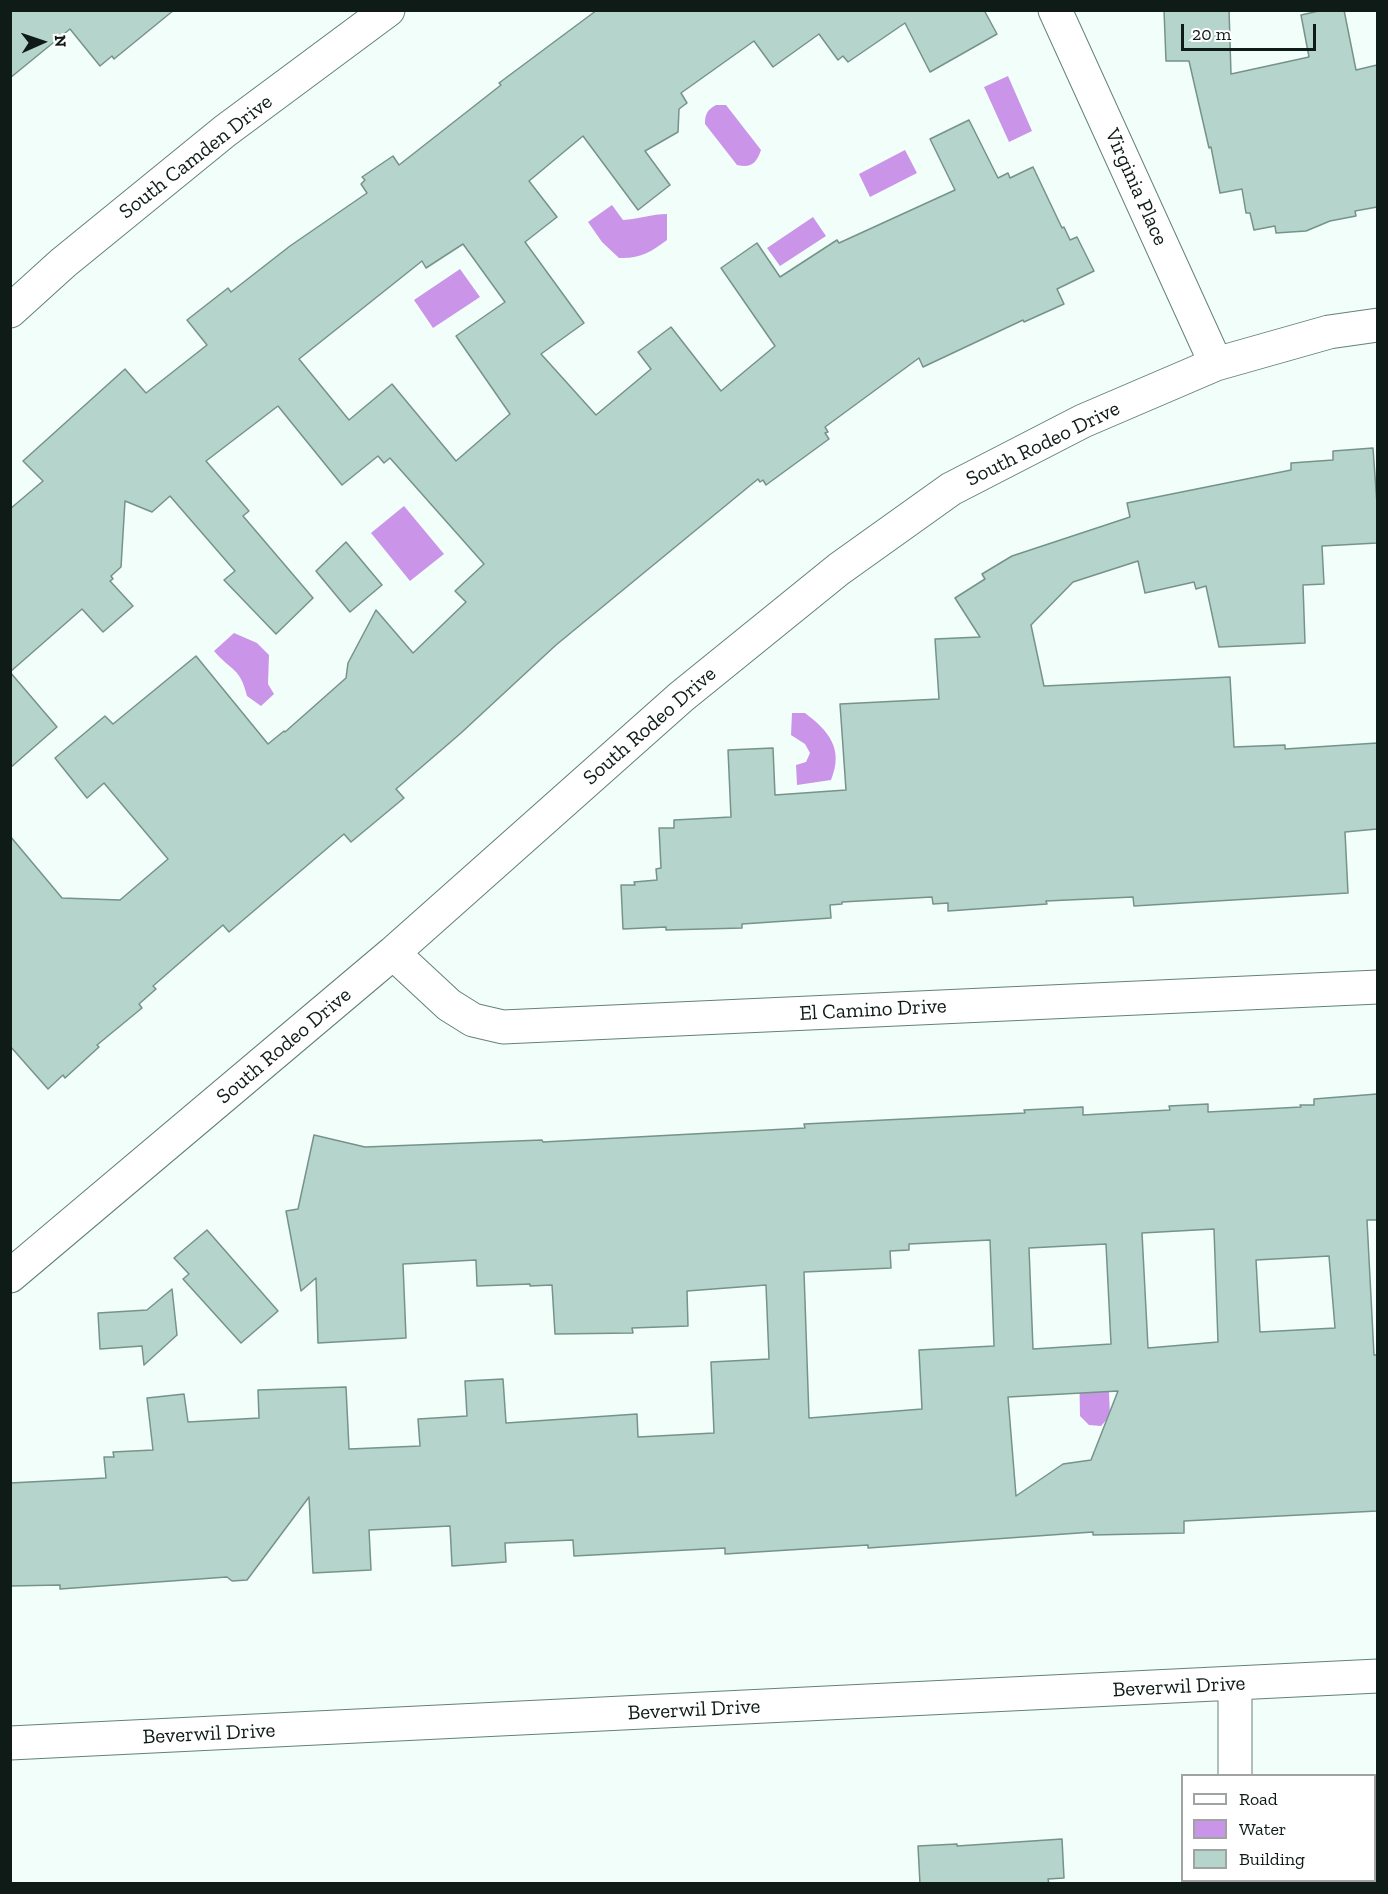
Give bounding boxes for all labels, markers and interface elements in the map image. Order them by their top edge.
north arrow [12,12,72,72]
scale bar [1184,12,1319,50]
text: 20 m [1192,23,1231,45]
text: N [51,34,70,48]
street label: South Camden Drive [114,89,278,225]
street label: Virginia Place [1099,125,1173,249]
street label: South Rodeo Drive [962,396,1124,492]
street label: South Rodeo Drive [578,661,722,791]
street label: South Rodeo Drive [212,982,356,1110]
street label: El Camino Drive [799,994,947,1026]
street label: Beverwil Drive [1112,1671,1246,1703]
street label: Beverwil Drive [627,1694,761,1726]
street label: Beverwil Drive [142,1718,276,1750]
legend [1181,1774,1376,1882]
text: Road [1239,1788,1278,1810]
text: Water [1239,1818,1286,1840]
text: Building [1239,1848,1305,1870]

